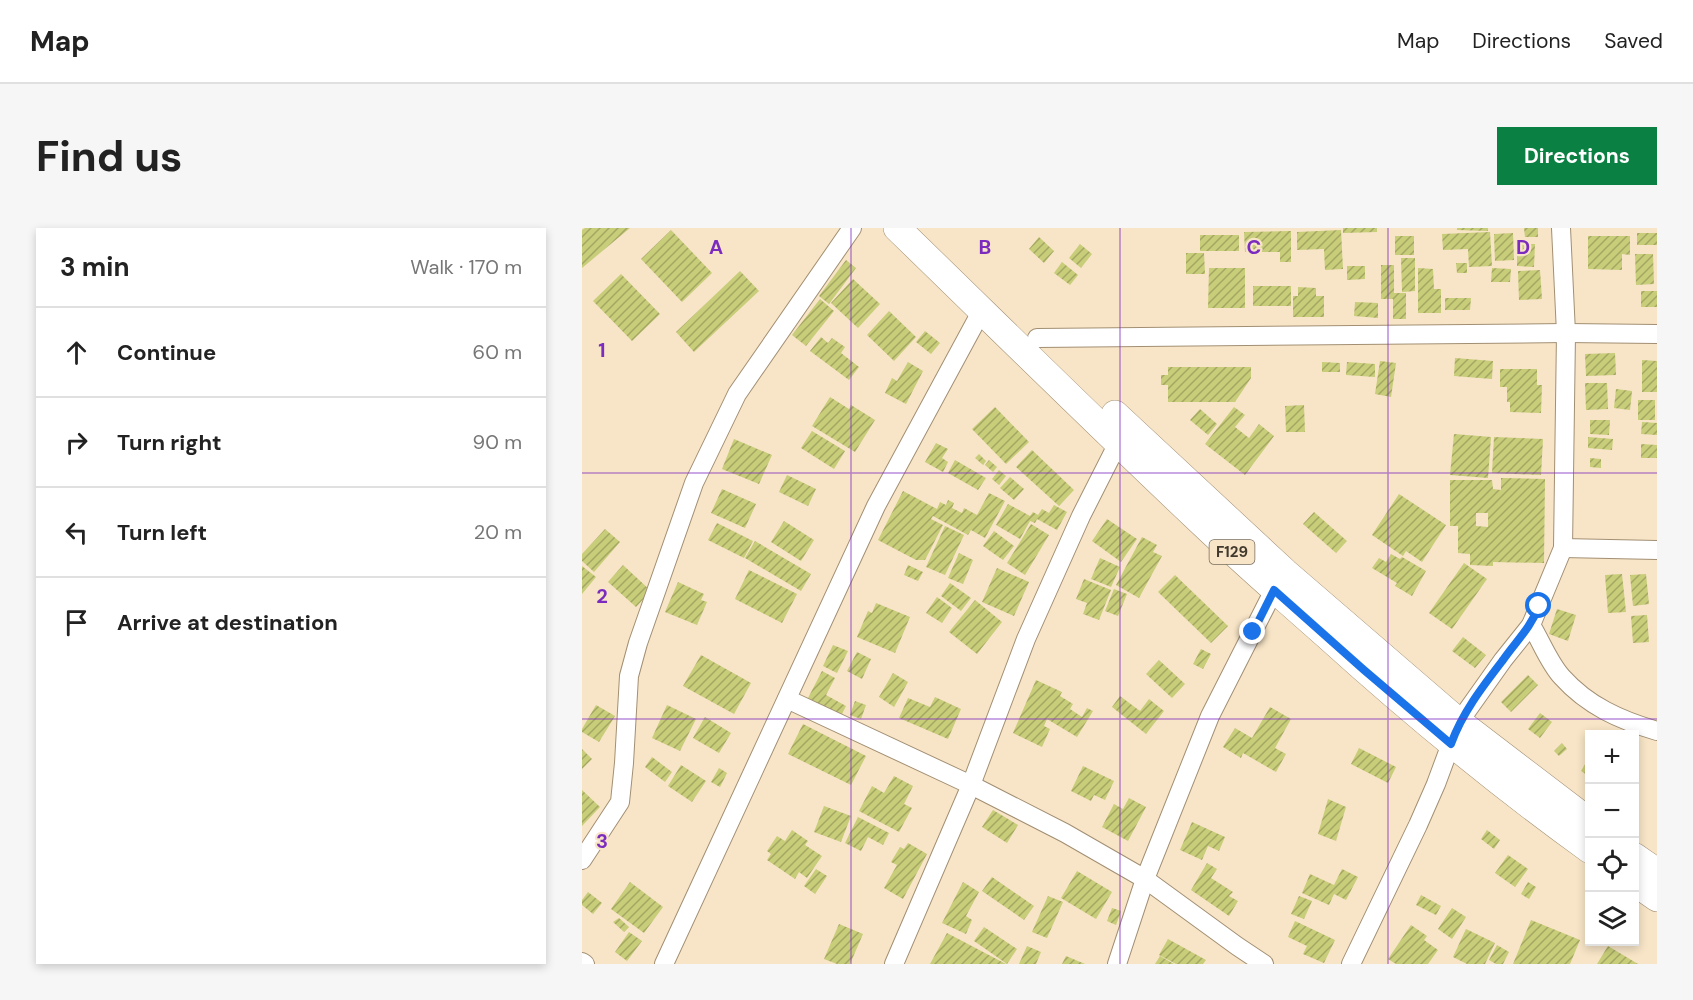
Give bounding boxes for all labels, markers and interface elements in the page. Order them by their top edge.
text: Map [30,23,90,60]
text: Map [1397,27,1439,55]
text: Directions [1472,27,1571,55]
text: Saved [1604,27,1663,55]
button: Directions [1497,127,1657,185]
text: Find us [36,129,182,184]
text: A [709,234,723,260]
text: B [979,234,991,260]
text: C [1247,234,1261,260]
text: D [1516,234,1530,260]
text: 3 min [60,250,129,284]
text: Walk · 170 m [410,254,522,280]
icon: ahead [60,336,93,369]
text: 1 [598,337,606,363]
text: Continue [117,338,216,367]
text: 60 m [473,339,522,365]
icon: right [60,426,93,459]
text: Turn right [117,428,222,457]
text: 90 m [473,429,522,455]
icon: left [60,516,93,549]
text: Turn left [117,518,207,547]
text: 20 m [474,519,522,545]
road number: F129 [1210,540,1254,564]
text: 2 [596,583,608,609]
route start [1525,592,1551,618]
icon: arrive [60,606,93,639]
text: Arrive at destination [117,608,338,637]
route end [1239,618,1265,644]
map controls [1585,730,1639,946]
button: + [1585,730,1639,784]
button: − [1585,784,1639,838]
text: 3 [596,828,608,854]
button: locate [1585,838,1639,892]
button: layers [1585,892,1639,946]

